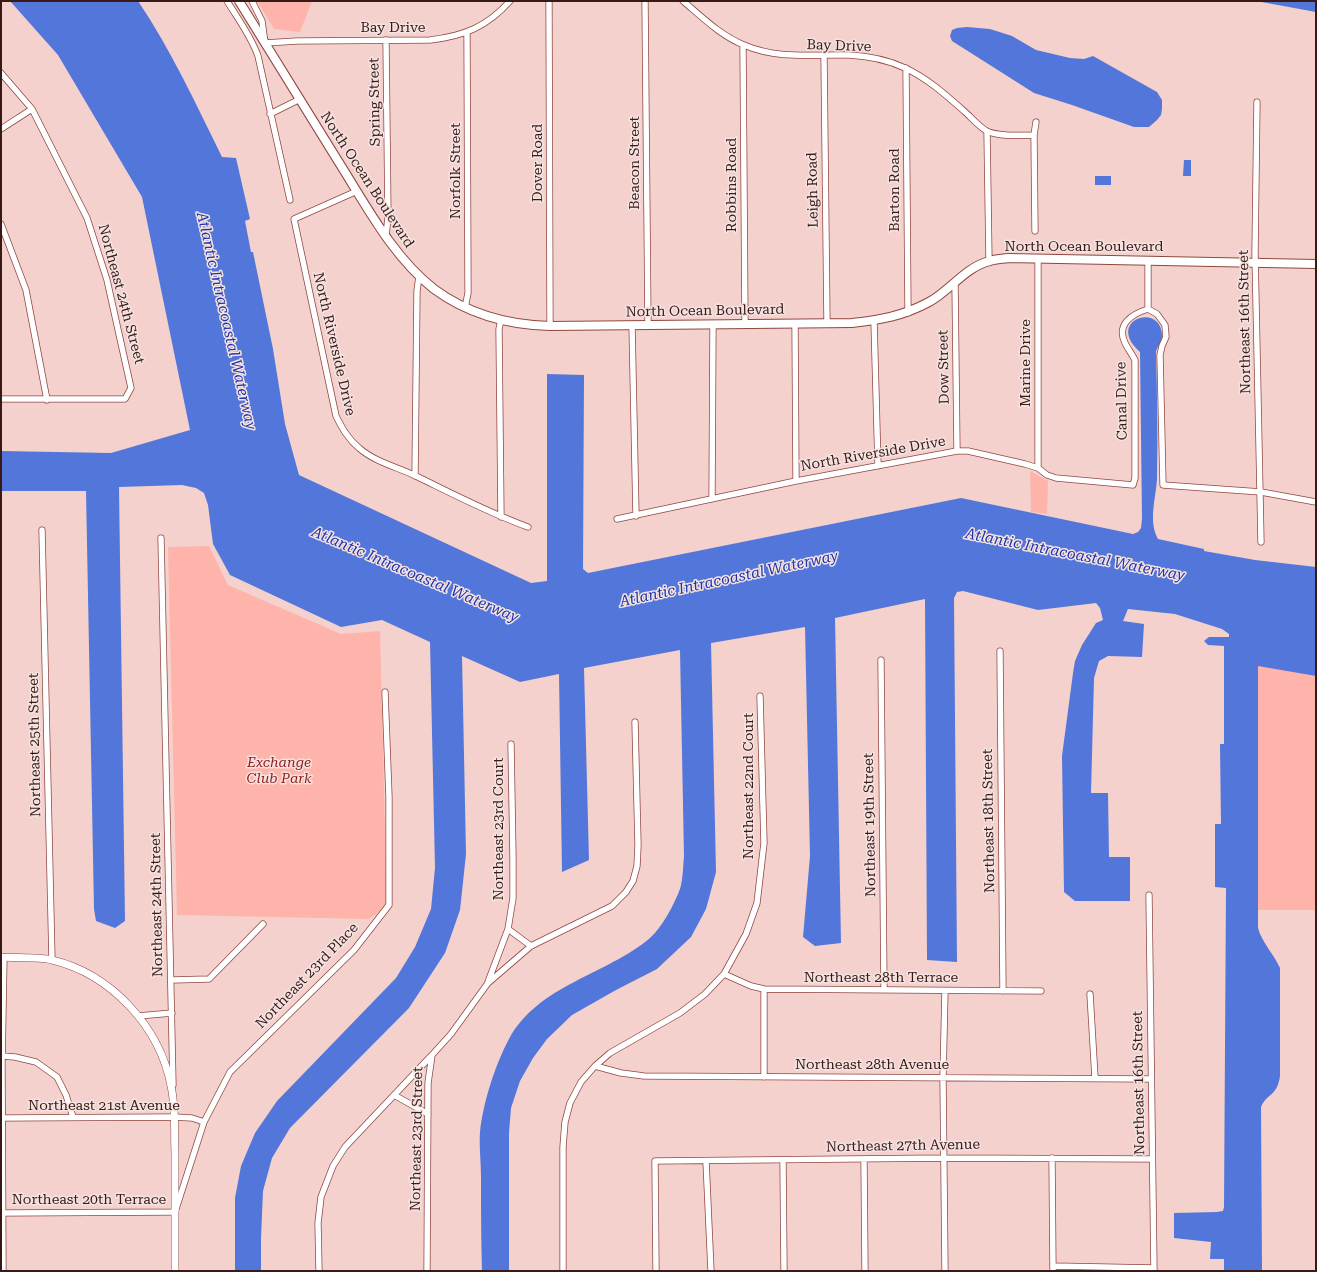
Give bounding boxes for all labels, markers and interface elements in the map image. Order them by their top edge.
street label: Bay Drive [361,20,425,36]
street label: Bay Drive [806,36,872,56]
street label: Spring Street [366,57,384,147]
street label: North Ocean Boulevard [317,109,417,251]
street label: Beacon Street [627,116,643,210]
street label: Norfolk Street [448,123,464,219]
street label: Dover Road [530,124,546,202]
street label: Robbins Road [724,138,740,232]
street label: Barton Road [887,148,903,232]
street label: Leigh Road [804,152,822,228]
water label: Atlantic Intracoastal Waterway [192,210,260,432]
street label: Northeast 24th Street [94,222,148,366]
street label: North Ocean Boulevard [1005,239,1163,255]
street label: Northeast 16th Street [1235,250,1255,394]
street label: North Riverside Drive [309,271,359,417]
street label: North Ocean Boulevard [625,301,785,321]
street label: Marine Drive [1018,319,1034,407]
street label: Dow Street [935,330,953,404]
street label: Canal Drive [1113,362,1131,440]
street label: North Riverside Drive [799,433,947,475]
water label: Atlantic Intracoastal Waterway [309,523,521,627]
water label: Atlantic Intracoastal Waterway [964,525,1186,585]
water label: Atlantic Intracoastal Waterway [618,547,840,611]
street label: Northeast 25th Street [25,673,45,817]
street label: Northeast 22nd Court [741,713,757,859]
street label: Northeast 18th Street [979,749,999,893]
street label: Northeast 19th Street [860,753,880,897]
park label: Exchange Club Park [247,755,311,788]
street label: Northeast 23rd Court [491,758,507,900]
street label: Northeast 24th Street [147,833,167,977]
street label: Northeast 23rd Place [252,920,362,1032]
street label: Northeast 28th Terrace [804,970,958,986]
street label: Northeast 16th Street [1129,1011,1149,1155]
street label: Northeast 28th Avenue [795,1057,949,1073]
street label: Northeast 23rd Street [407,1067,427,1211]
street label: Northeast 21st Avenue [28,1098,180,1114]
street label: Northeast 27th Avenue [826,1136,980,1156]
street label: Northeast 20th Terrace [12,1192,166,1208]

